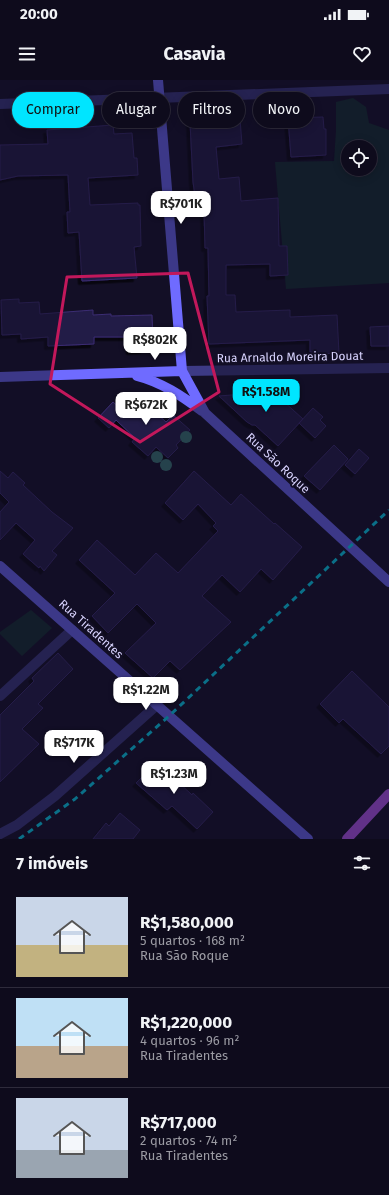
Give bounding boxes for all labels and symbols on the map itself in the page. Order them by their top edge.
pin: R$701K [148,191,214,225]
pin: R$802K [122,327,188,361]
street label: Rua Arnaldo Moreira Douat [217,349,364,365]
pin: R$1.58M [229,379,303,413]
pin: R$672K [113,392,179,426]
street label: Rua São Roque [243,430,313,496]
street label: Rua Tiradentes [56,597,126,662]
pin: R$1.22M [109,677,183,711]
pin: R$717K [41,730,107,764]
pin: R$1.23M [137,761,211,795]

